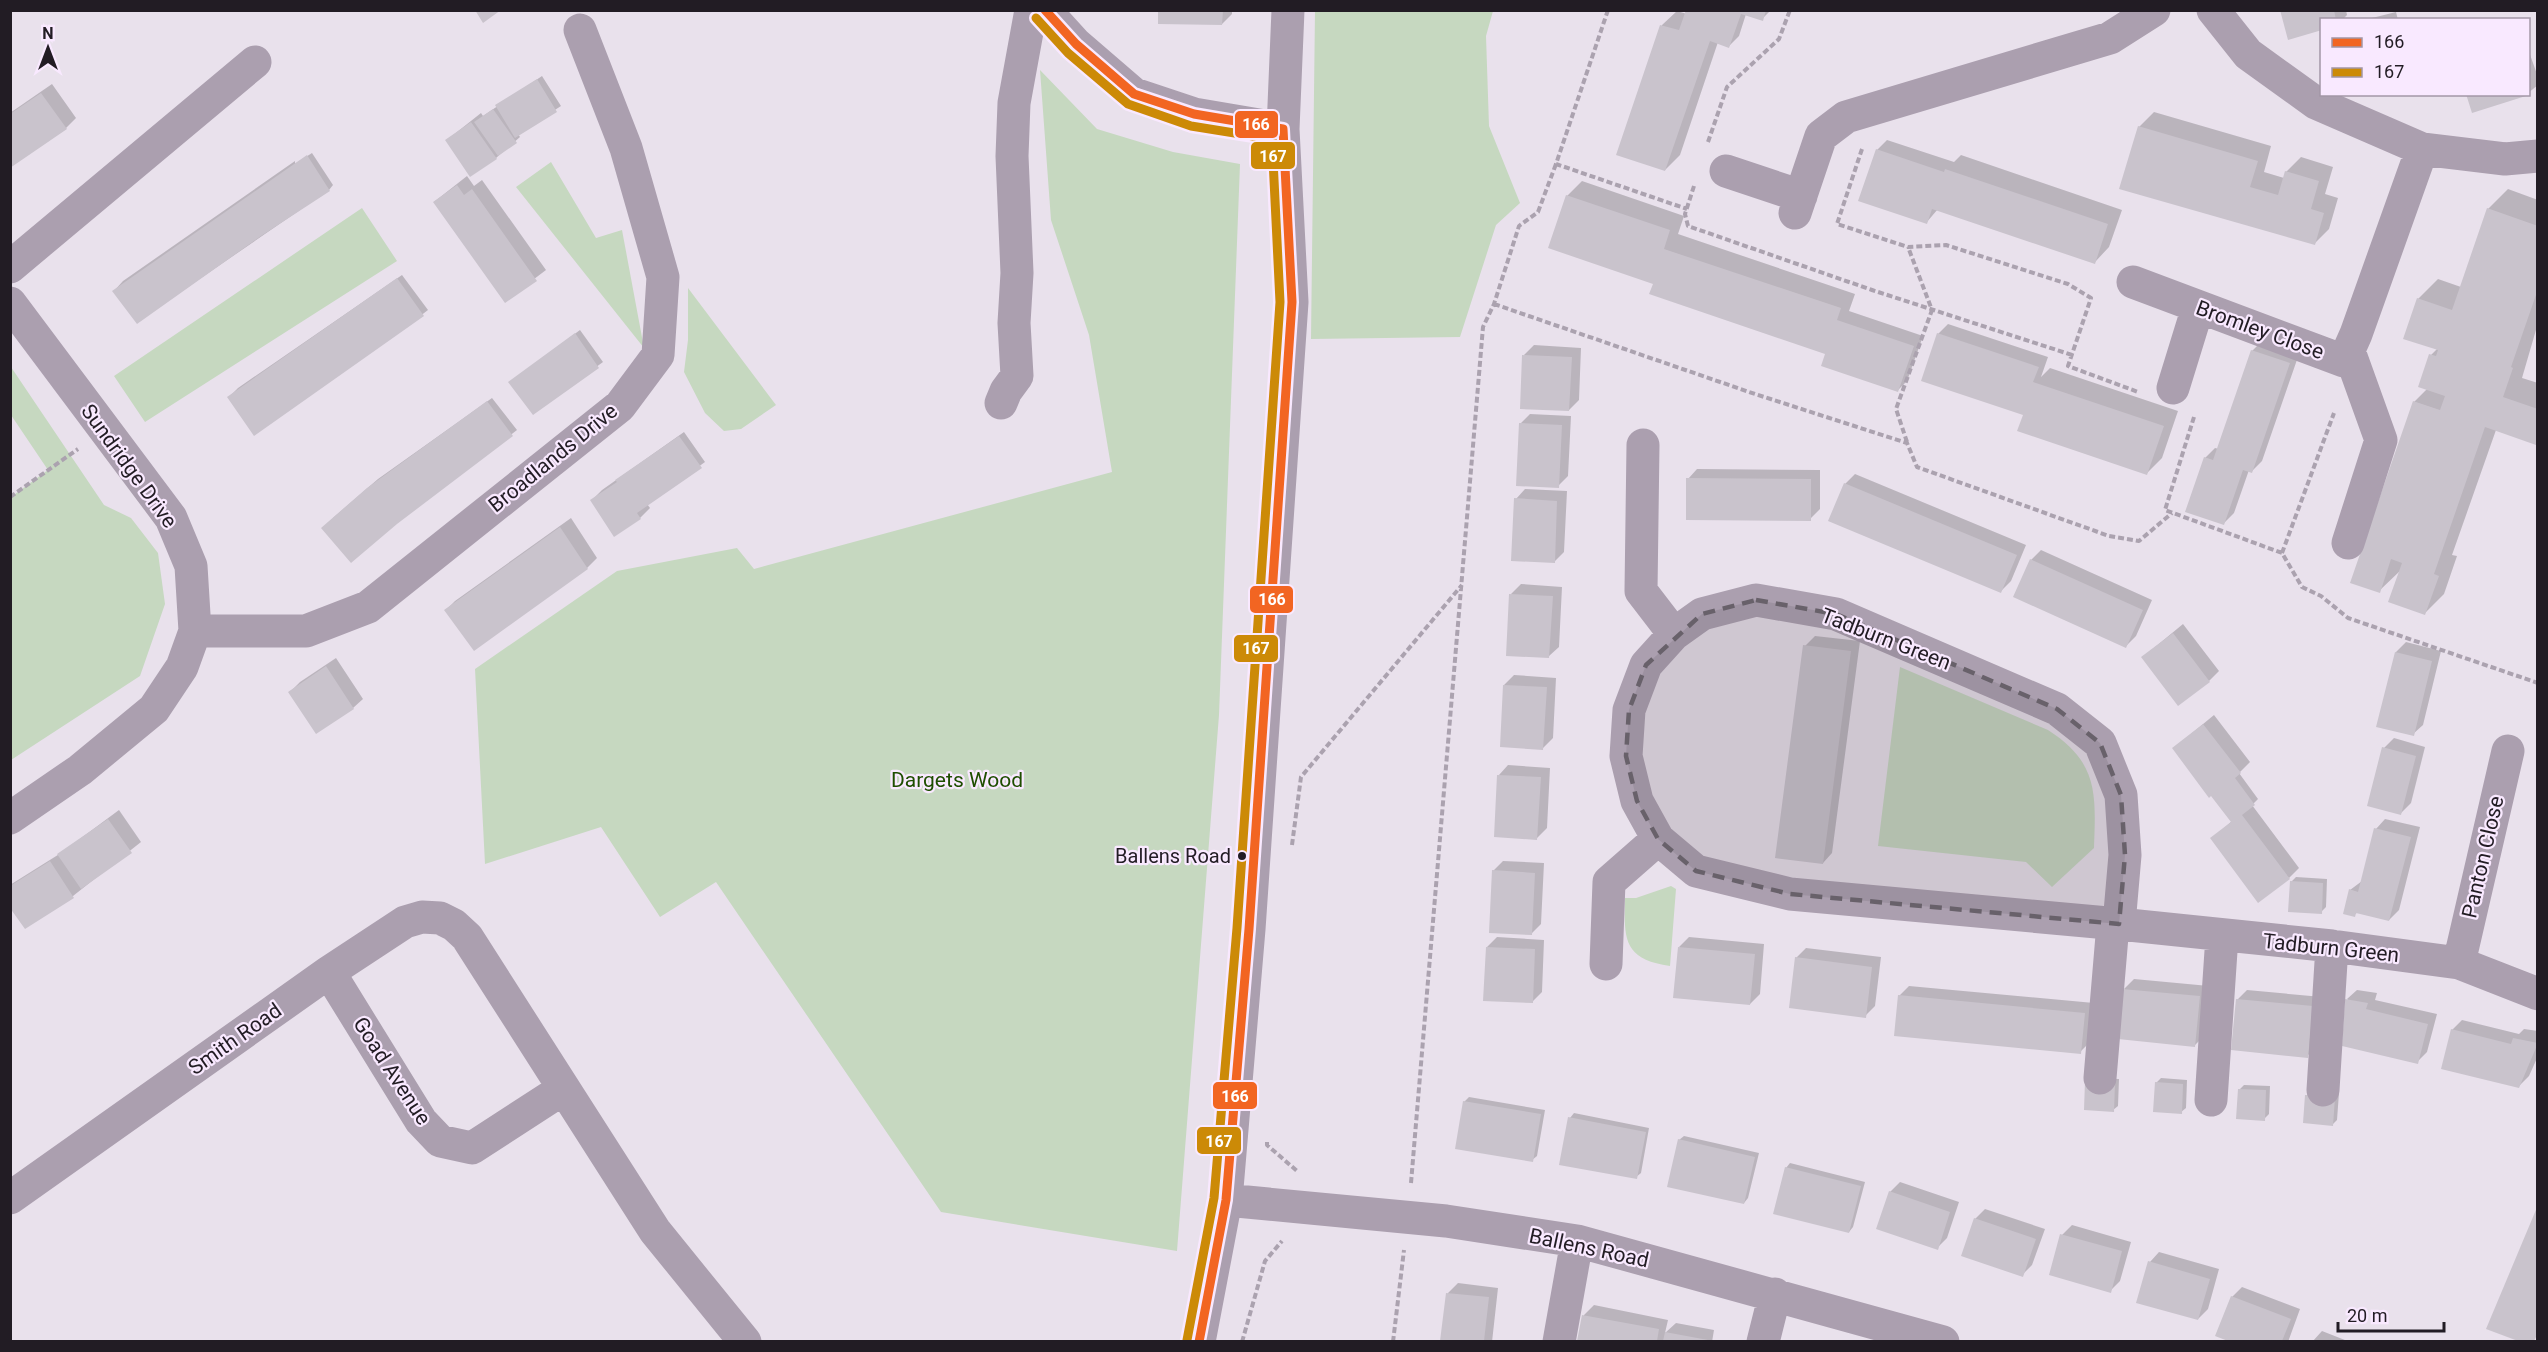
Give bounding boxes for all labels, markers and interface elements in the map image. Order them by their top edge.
north arrow [18,18,78,78]
legend [2320,18,2530,96]
text: N [42,24,54,43]
text: 166 [2374,31,2404,52]
text: 167 [2374,61,2404,82]
line badge: 166 [1234,110,1279,139]
text: 166 [1242,115,1270,134]
line badge: 167 [1250,141,1296,170]
text: 167 [1259,147,1287,166]
street label: Bromley Close [2193,296,2327,364]
street label: Broadlands Drive [484,399,622,517]
street label: Sundridge Drive [76,400,182,532]
line badge: 166 [1249,585,1294,614]
text: 166 [1258,590,1286,609]
street label: Tadburn Green [1818,603,1954,675]
line badge: 167 [1233,634,1279,663]
text: 167 [1242,639,1270,658]
park label: Dargets Wood [891,768,1023,792]
street label: Panton Close [2457,794,2509,920]
place label: Ballens Road [1115,844,1231,868]
marker: Ballens Road [1236,850,1248,862]
street label: Tadburn Green [2262,929,2400,967]
street label: Smith Road [184,998,286,1080]
street label: Goad Avenue [348,1013,436,1129]
line badge: 166 [1212,1081,1258,1110]
text: 166 [1221,1087,1249,1106]
line badge: 167 [1196,1126,1242,1155]
text: 167 [1205,1132,1233,1151]
street label: Ballens Road [1527,1224,1651,1272]
scale bar [2338,1295,2444,1333]
text: 20 m [2347,1305,2387,1326]

